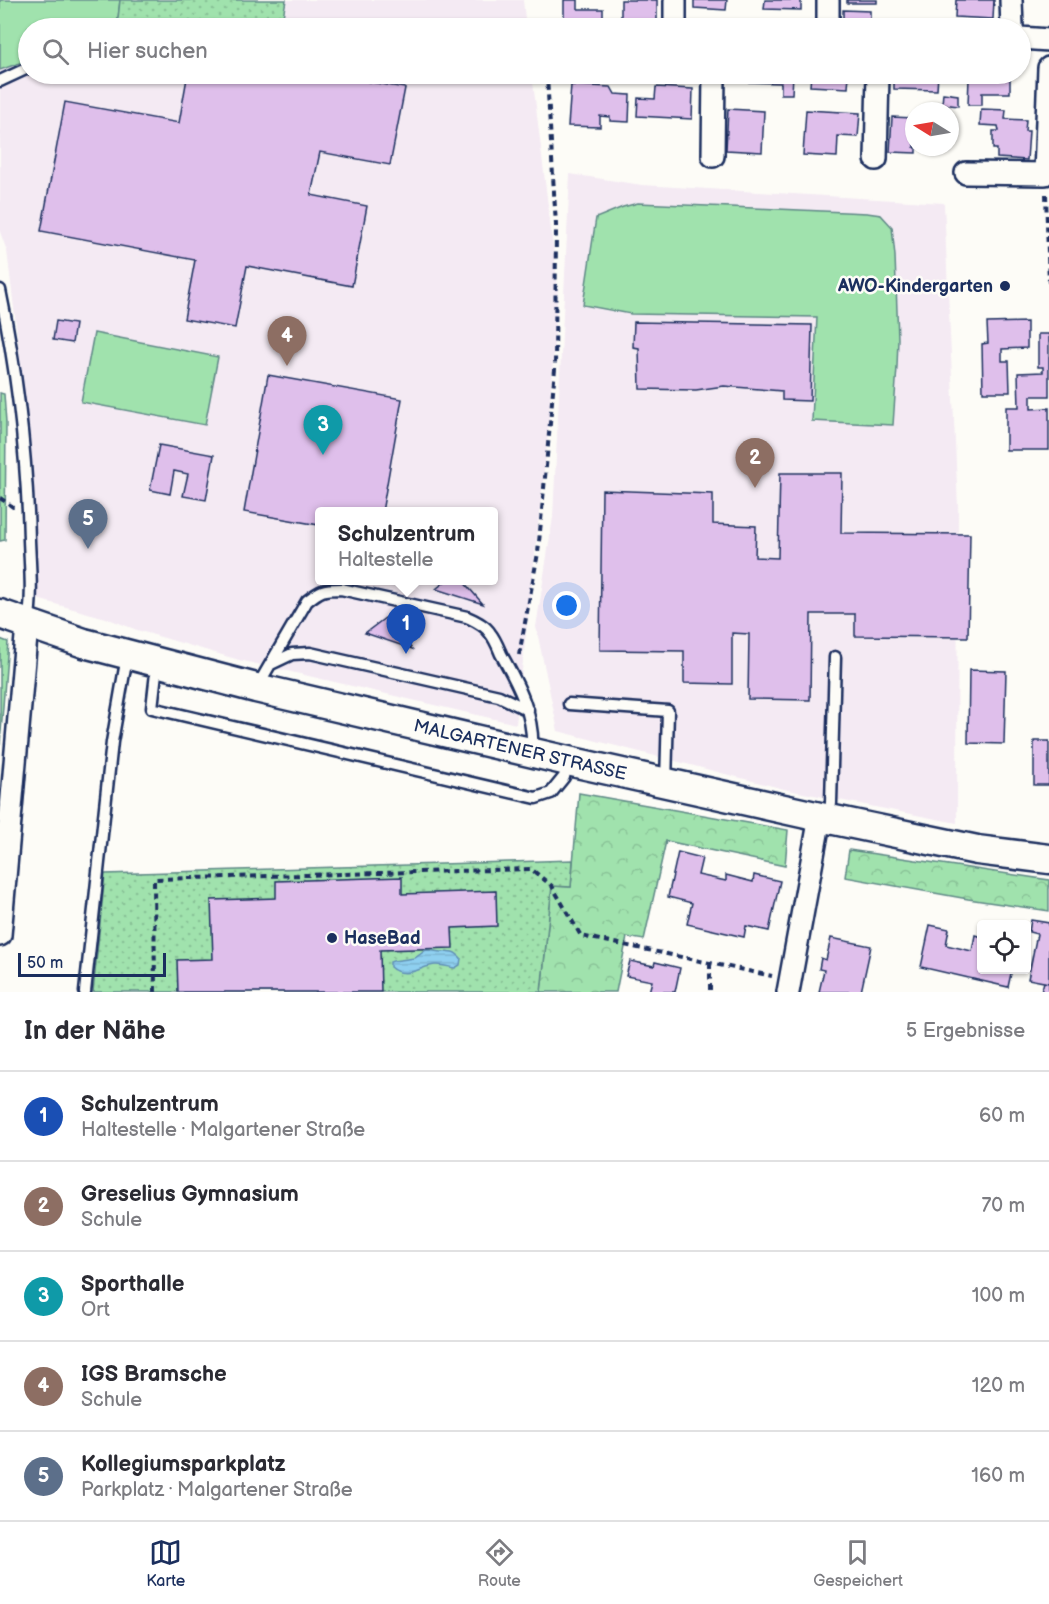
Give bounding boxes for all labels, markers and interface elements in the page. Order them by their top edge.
search box [18,18,1031,84]
icon: search [39,35,72,68]
text: Hier suchen [87,38,208,65]
north arrow [905,102,959,156]
place label: AWO-Kindergarten [837,276,993,297]
marker: AWO-Kindergarten [998,279,1012,293]
pin: 4 [268,316,306,366]
pin: 3 [304,406,342,455]
pin: 2 [736,438,774,488]
pin: 5 [68,500,107,549]
popup [315,507,498,585]
text: Schulzentrum [338,521,475,548]
text: Haltestelle [338,548,433,572]
your location [552,591,581,620]
pin: 1 [386,604,426,654]
street label: MALGARTENER STRASSE [412,715,629,785]
map controls [977,920,1031,974]
button: locate [977,920,1031,974]
place label: HaseBad [344,928,420,949]
marker: HaseBad [325,931,339,945]
scale bar [18,950,166,977]
text: 50 m [27,954,63,973]
text: In der Nähe [24,1016,166,1047]
text: 5 Ergebnisse [906,1019,1025,1043]
text: Schulzentrum [81,1091,219,1118]
text: 1 [39,1104,48,1128]
text: 60 m [979,1104,1025,1128]
text: Haltestelle · Malgartener Straße [81,1118,365,1142]
text: Greselius Gymnasium [81,1181,299,1208]
text: 2 [38,1194,49,1218]
text: 70 m [981,1194,1025,1218]
text: Schule [81,1208,142,1232]
text: Sporthalle [81,1271,184,1298]
text: 3 [38,1284,49,1308]
text: 100 m [972,1284,1025,1308]
text: Ort [81,1298,110,1322]
text: IGS Bramsche [81,1361,227,1388]
text: 4 [38,1374,49,1398]
text: 120 m [972,1374,1025,1398]
text: Schule [81,1388,142,1412]
text: Kollegiumsparkplatz [81,1451,286,1478]
text: 5 [38,1464,49,1488]
text: 160 m [971,1464,1025,1488]
text: Parkplatz · Malgartener Straße [81,1478,353,1502]
tab: Karte [146,1536,185,1591]
tab: Route [478,1536,521,1591]
tab: Gespeichert [813,1536,903,1591]

